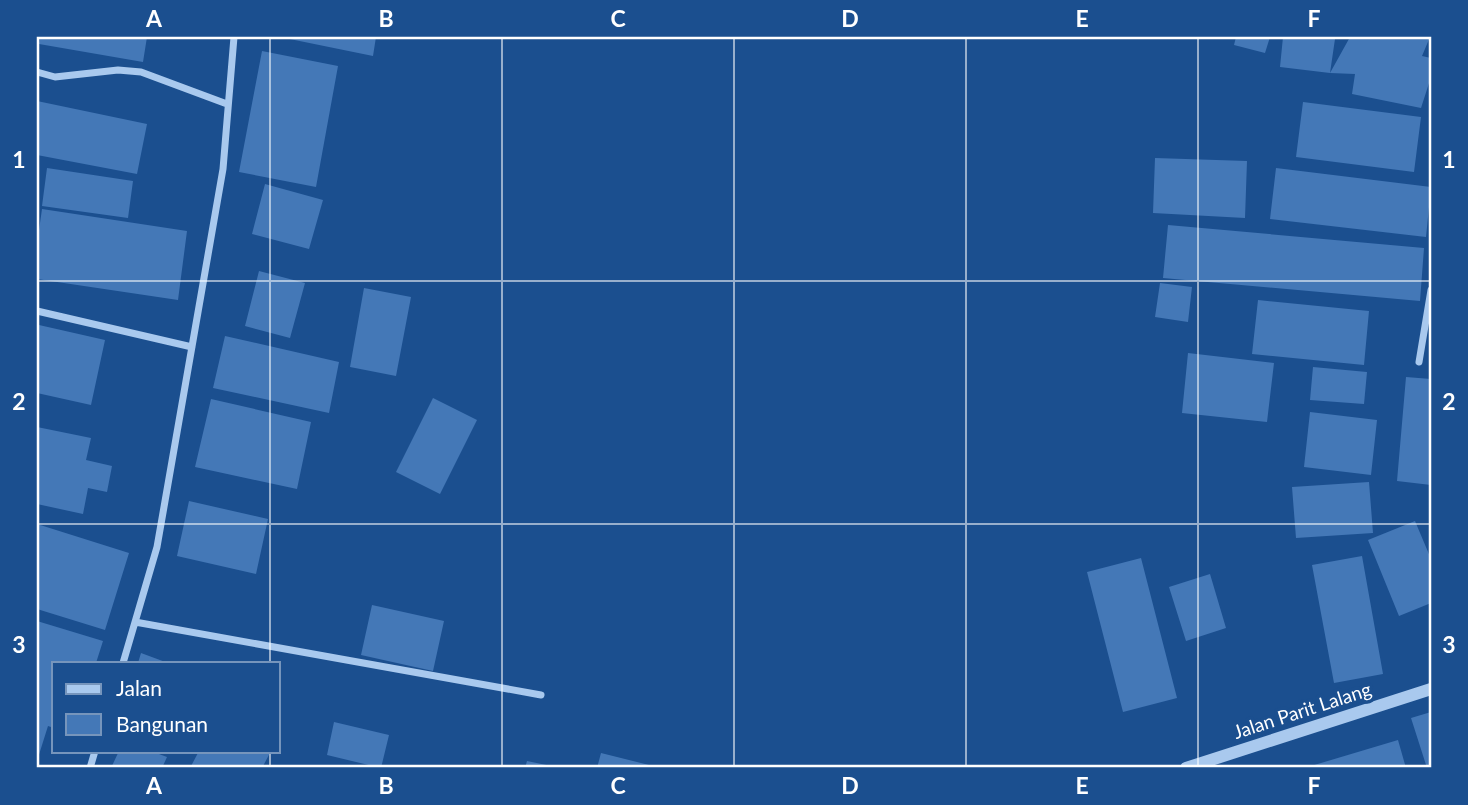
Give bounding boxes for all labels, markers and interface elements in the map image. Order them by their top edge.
text: A [145,4,163,32]
text: B [378,4,394,32]
text: C [610,4,626,32]
text: D [841,4,859,32]
text: E [1075,4,1089,32]
text: F [1307,4,1321,32]
text: 1 [12,145,26,173]
text: 1 [1442,145,1456,173]
text: 2 [12,387,26,415]
text: 2 [1442,387,1456,415]
text: 3 [12,630,26,658]
text: 3 [1442,630,1456,658]
legend [52,662,280,752]
text: Jalan [116,675,162,700]
street label: Jalan Parit Lalang [1230,677,1374,743]
text: Bangunan [116,711,208,736]
text: A [145,771,163,799]
text: B [378,771,394,799]
text: C [610,771,626,799]
text: D [841,771,859,799]
text: E [1075,771,1089,799]
text: F [1307,771,1321,799]

